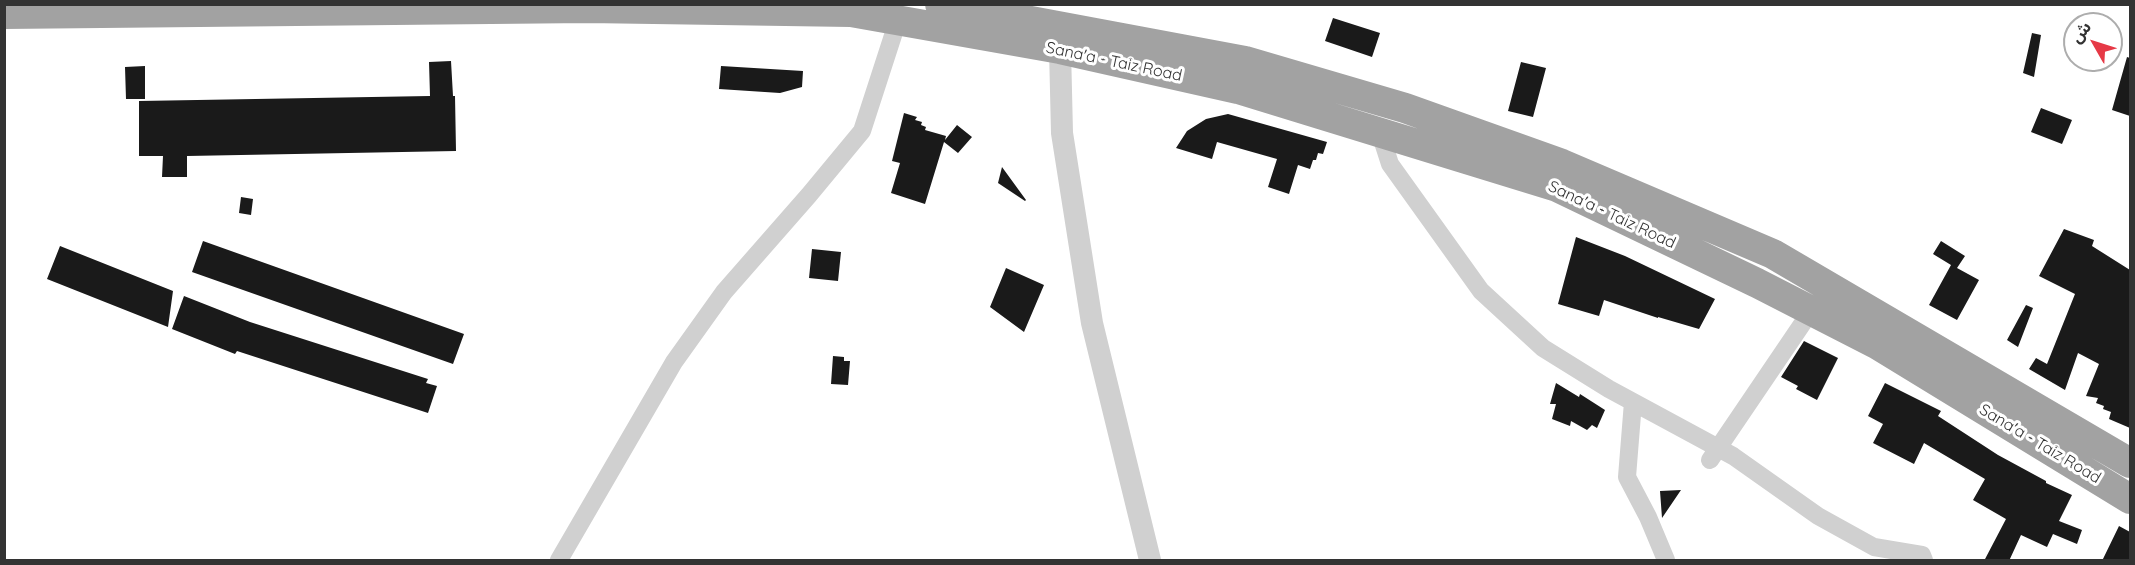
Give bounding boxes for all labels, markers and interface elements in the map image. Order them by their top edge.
north arrow [2063,12,2123,72]
text: ش [2066,17,2095,47]
street label: Sana'a - Taiz Road [1044,38,1184,86]
street label: Sana'a - Taiz Road [1545,177,1679,253]
street label: Sana'a - Taiz Road [1976,400,2104,488]

